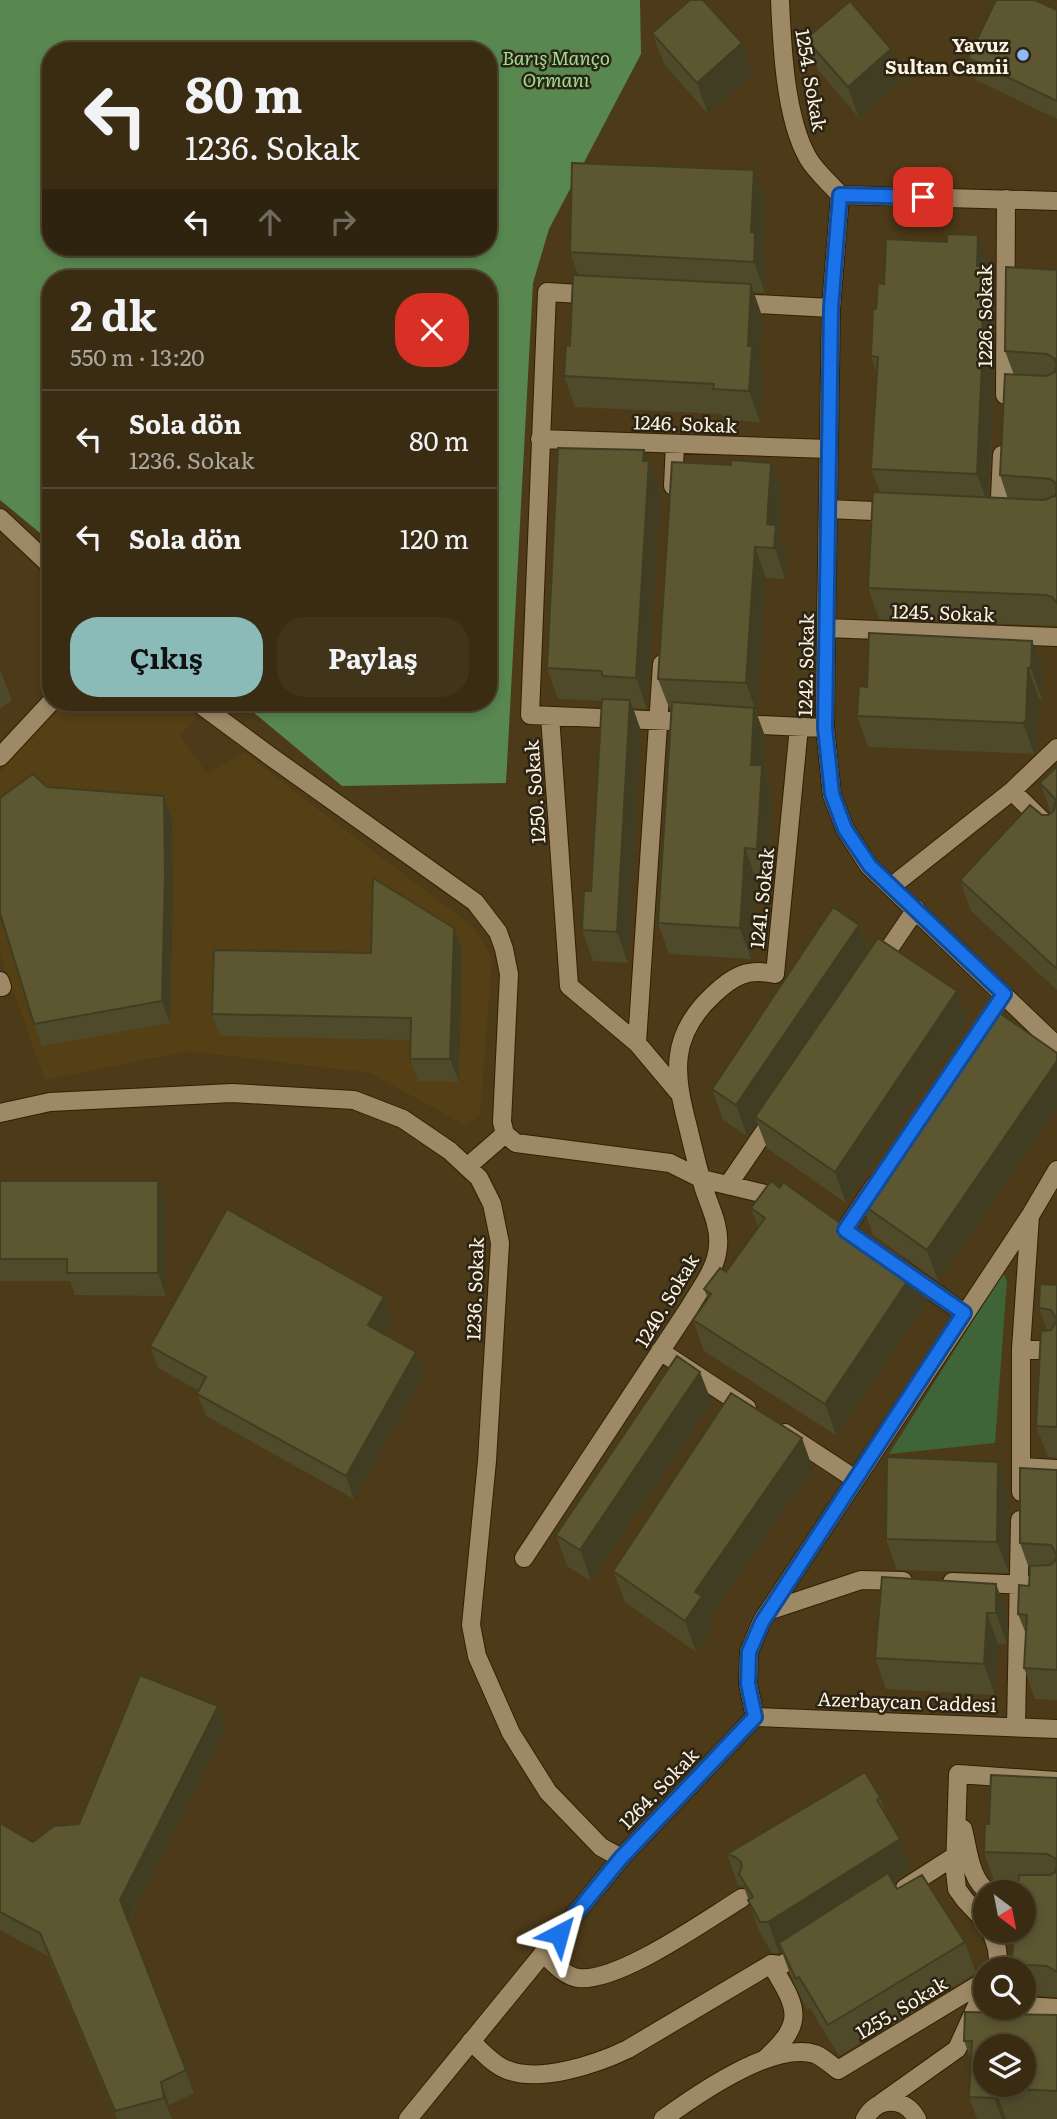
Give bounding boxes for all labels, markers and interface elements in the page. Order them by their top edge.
street label: 1254. Sokak [789,27,835,134]
place label: Yavuz Sultan Camii [885,30,1009,80]
park label: Barış Manço Ormanı [502,43,610,93]
marker: Yavuz Sultan Camii [1015,47,1031,63]
text: 80 m [185,55,303,128]
icon: left [70,70,161,161]
text: 1236. Sokak [185,122,359,170]
pin [893,167,953,227]
icon: arrive [904,178,942,216]
icon: left [178,203,216,241]
icon: ahead [251,203,289,241]
icon: right [324,203,362,241]
street label: 1226. Sokak [970,264,998,367]
text: 2 dk [70,282,157,344]
button: close [395,293,469,367]
text: 550 m · 13:20 [70,339,205,373]
text: Sola dön [129,403,242,442]
street label: 1246. Sokak [633,407,738,439]
icon: left [70,420,108,458]
text: 80 m [409,420,469,459]
text: 1236. Sokak [129,442,254,476]
icon: left [70,518,108,556]
text: Sola dön [129,518,242,557]
text: 120 m [400,518,469,557]
street label: 1245. Sokak [891,596,995,628]
street label: 1242. Sokak [790,613,820,717]
button: Çıkış [70,617,263,697]
button: Paylaş [277,617,469,697]
street label: 1250. Sokak [516,739,552,845]
street label: 1241. Sokak [742,846,780,950]
street label: 1236. Sokak [458,1236,490,1341]
street label: 1240. Sokak [627,1248,705,1352]
street label: Azerbaycan Caddesi [817,1684,997,1718]
street label: 1264. Sokak [612,1741,704,1835]
north arrow [973,1880,1036,1942]
map controls [973,1880,1036,2097]
position arrow [522,1897,596,1971]
button: search [973,1957,1036,2020]
street label: 1255. Sokak [850,1968,952,2045]
button: layers [973,2034,1036,2097]

